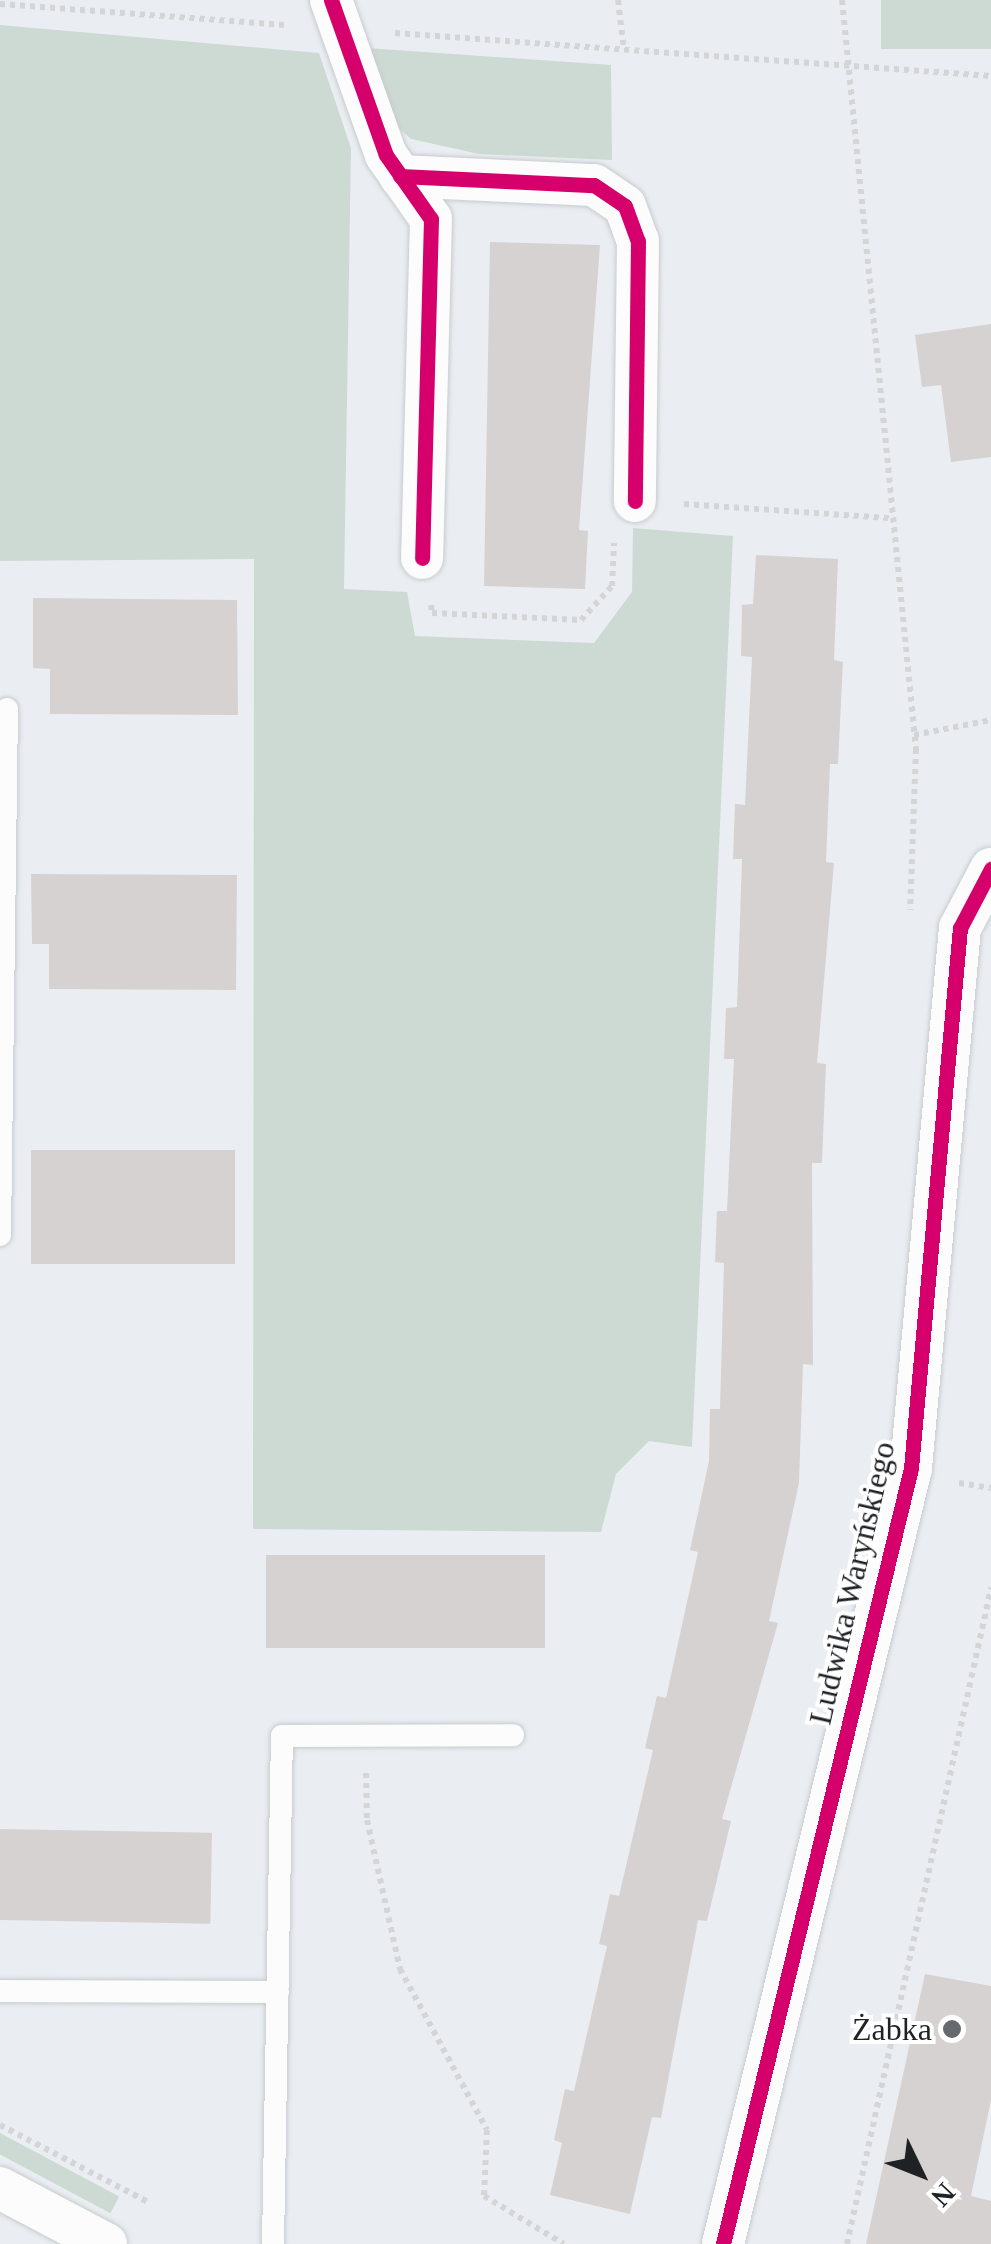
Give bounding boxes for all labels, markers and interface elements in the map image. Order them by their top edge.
street label: Ludwika Waryńskiego [801,1437,903,1729]
place label: Żabka [852,2010,932,2048]
marker: Żabka [941,2018,963,2040]
north arrow [871,2124,971,2224]
text: N [925,2177,962,2213]

